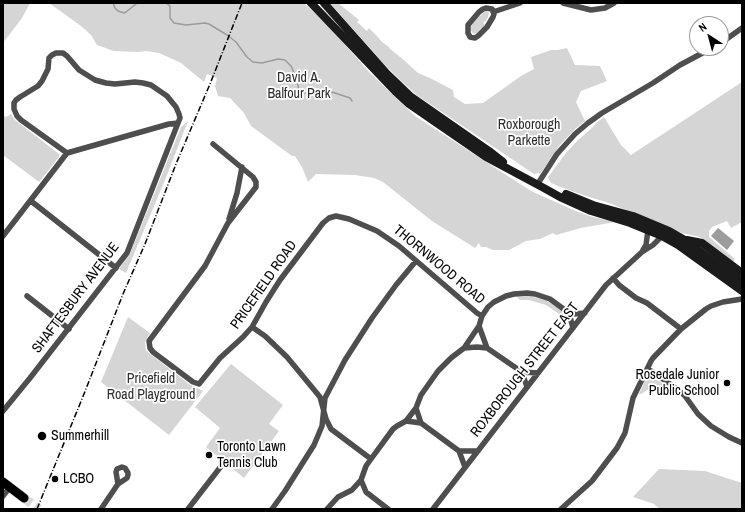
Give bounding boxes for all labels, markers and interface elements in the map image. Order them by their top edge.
north arrow [689,16,729,56]
text: N [696,20,709,35]
park label: David A. Balfour Park [267,70,331,102]
park label: Roxborough Parkette [498,117,560,150]
street label: THORNWOOD ROAD [390,222,488,308]
street label: PRICEFIELD ROAD [227,238,301,332]
street label: SHAFTESBURY AVENUE [29,239,123,357]
street label: ROXBOROUGH STREET EAST [467,299,583,441]
place label: Rosedale Junior Public School [635,367,719,400]
park label: Pricefield Road Playground [107,371,195,404]
marker: Rosedale Junior Public School [722,378,732,388]
place label: Summerhill [51,428,109,444]
marker: Summerhill [36,430,48,442]
place label: Toronto Lawn Tennis Club [217,439,286,472]
marker: Toronto Lawn Tennis Club [204,450,214,460]
place label: LCBO [63,471,94,487]
marker: LCBO [50,474,60,484]

